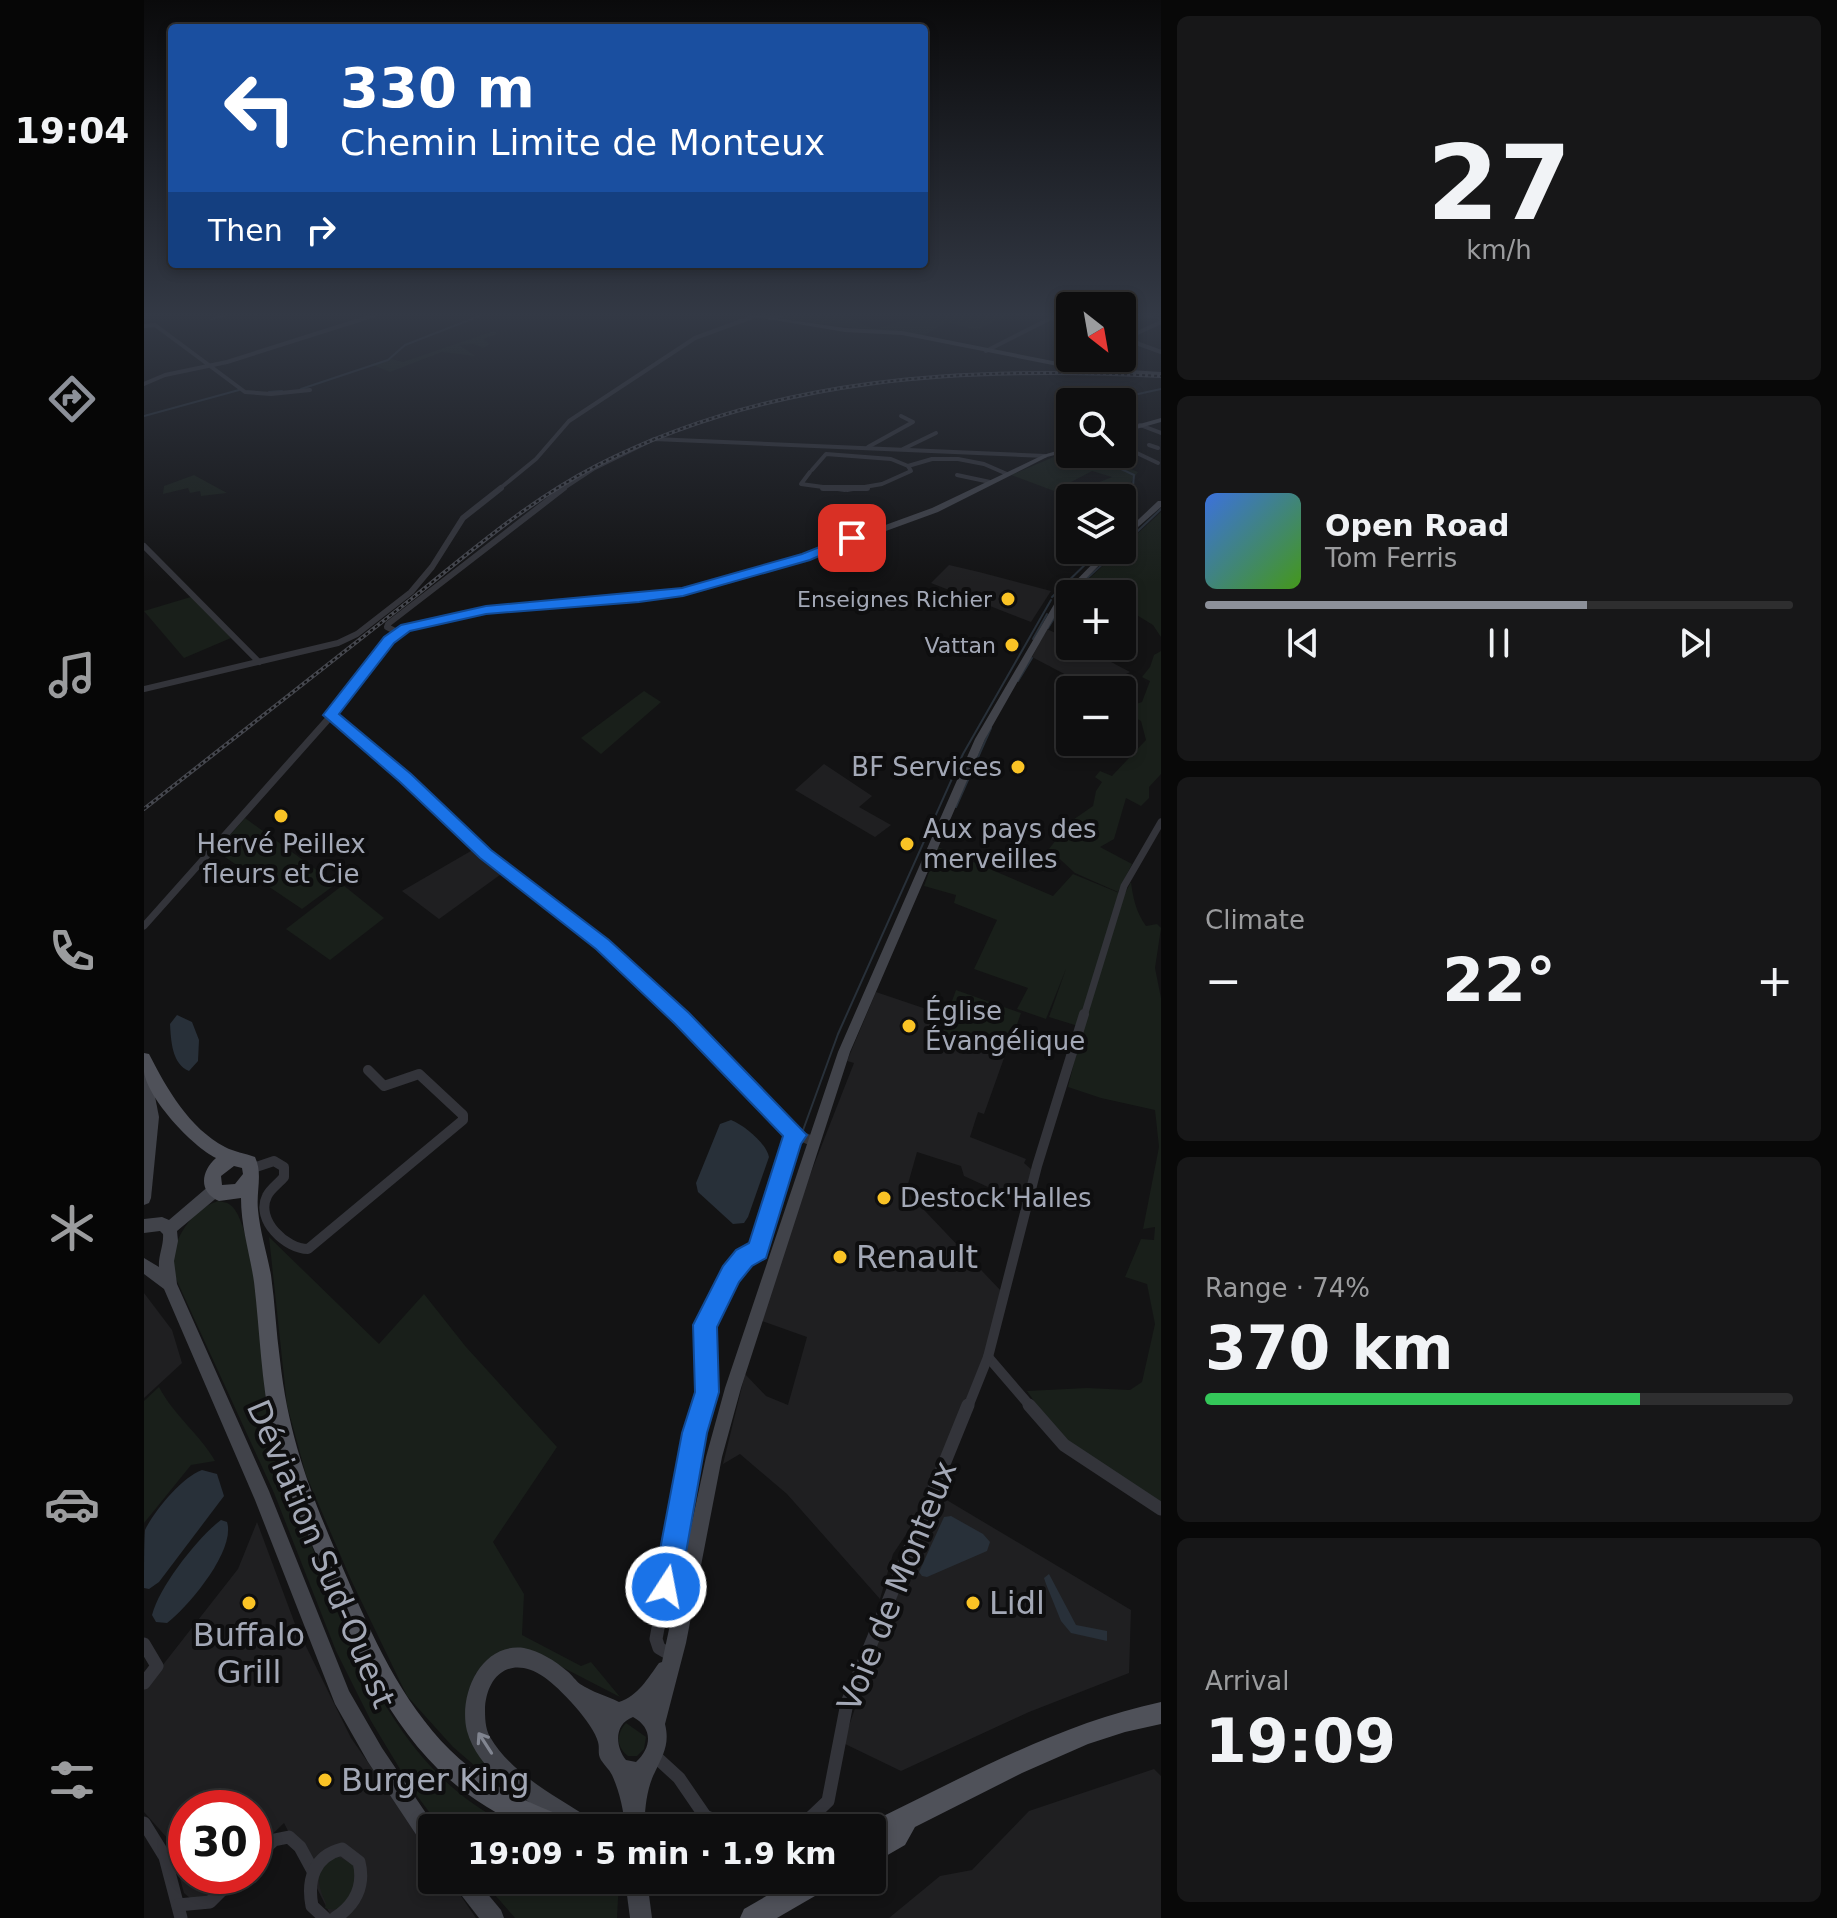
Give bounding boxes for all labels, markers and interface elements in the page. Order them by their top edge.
text: 330 m [340,55,535,120]
icon: left [208,56,312,160]
text: 19:04 [15,110,129,151]
text: Chemin Limite de Monteux [340,122,825,163]
text: 27 [1427,122,1571,244]
icon: right [299,208,343,252]
text: Then [208,213,283,248]
text: km/h [1466,235,1532,265]
north arrow [1056,292,1136,372]
map controls [1056,292,1136,756]
icon: directions [44,371,100,427]
button: search [1056,388,1136,468]
button: layers [1056,484,1136,564]
pin [818,504,886,572]
text: Open Road [1325,508,1510,543]
icon: arrive [830,516,874,560]
text: Tom Ferris [1325,543,1457,573]
button: + [1056,580,1136,660]
place label: Enseignes Richier [797,587,993,612]
marker: Enseignes Richier [999,590,1017,608]
icon: previous [1281,621,1325,665]
icon: pause [1477,621,1521,665]
icon: next [1673,621,1717,665]
place label: Vattan [925,633,996,658]
marker: Vattan [1003,636,1021,654]
icon: music [44,647,100,703]
button: − [1056,676,1136,756]
place label: BF Services [851,752,1002,782]
marker: BF Services [1009,758,1027,776]
marker: Hervé Peillex fleurs et Cie [272,807,290,825]
place label: Aux pays des merveilles [923,814,1097,874]
place label: Hervé Peillex fleurs et Cie [196,829,366,889]
marker: Aux pays des merveilles [898,835,916,853]
text: Climate [1205,905,1305,935]
icon: phone [44,923,100,979]
text: 22° [1442,945,1556,1015]
text: − [1205,955,1242,1006]
text: + [1756,955,1793,1006]
place label: Église Évangélique [925,995,1085,1056]
marker: Église Évangélique [900,1017,918,1035]
place label: Destock'Halles [900,1183,1092,1213]
marker: Destock'Halles [875,1189,893,1207]
icon: climate [44,1200,100,1256]
place label: Renault [856,1238,978,1276]
marker: Renault [831,1248,849,1266]
text: Range · 74% [1205,1273,1370,1303]
text: 370 km [1205,1313,1454,1383]
street label: Déviation Sud-Ouest [239,1394,403,1714]
street label: Voie de Monteux [829,1455,965,1717]
icon: car [44,1476,100,1532]
position arrow [624,1545,708,1629]
place label: Lidl [989,1584,1045,1622]
marker: Buffalo Grill [240,1594,258,1612]
marker: Lidl [964,1594,982,1612]
place label: Buffalo Grill [193,1616,305,1691]
text: Arrival [1205,1666,1289,1696]
text: 19:09 [1205,1706,1396,1776]
one-way arrow [476,1732,492,1755]
icon: filters [44,1752,100,1808]
place label: Burger King [341,1761,530,1799]
marker: Burger King [316,1771,334,1789]
speed limit sign: 30 [168,1790,272,1894]
text: 19:09 · 5 min · 1.9 km [467,1836,837,1871]

